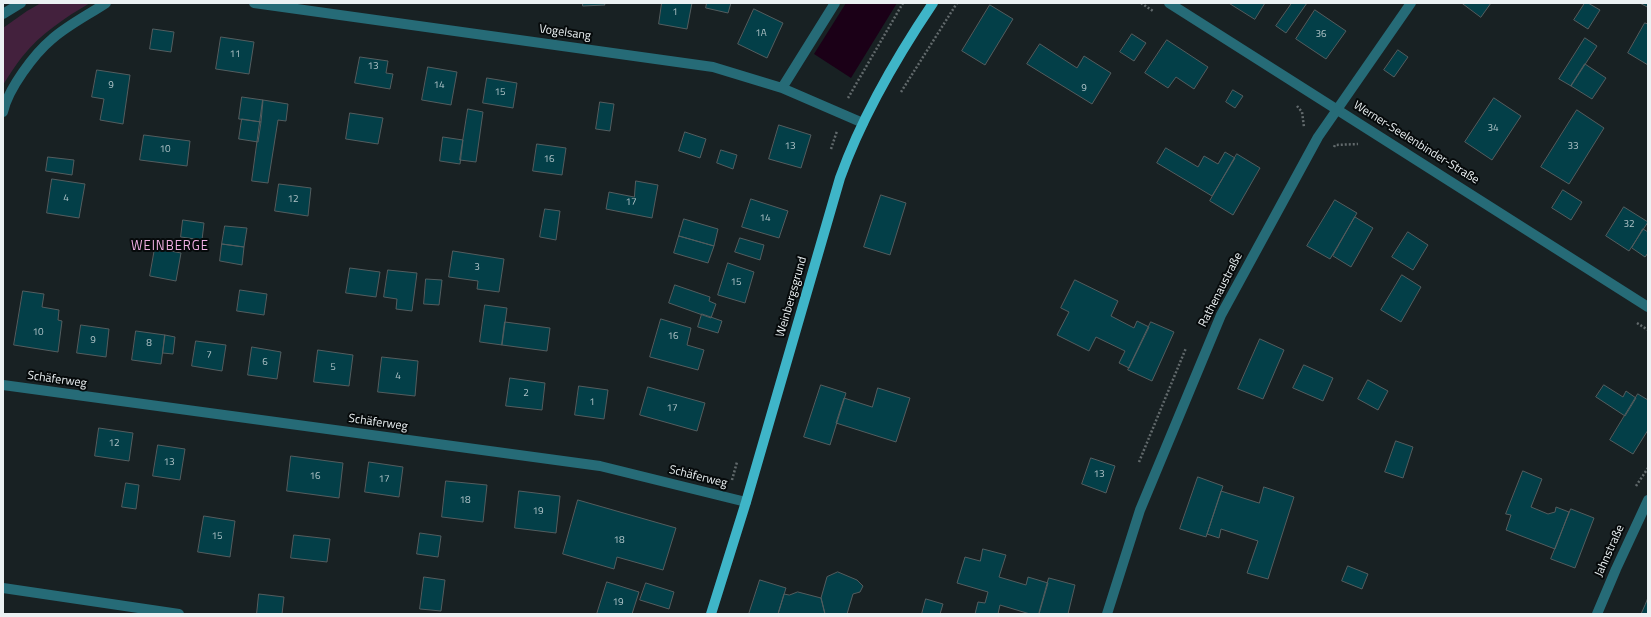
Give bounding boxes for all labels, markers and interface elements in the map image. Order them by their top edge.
house number: 1 [672,7,678,19]
street label: Vogelsang [538,22,592,44]
house number: 1A [755,28,767,40]
house number: 36 [1315,29,1327,41]
house number: 11 [229,49,241,61]
house number: 13 [367,61,379,73]
house number: 9 [108,80,114,92]
house number: 14 [433,80,445,92]
house number: 9 [1081,83,1087,95]
house number: 15 [494,87,506,99]
street label: Werner-Seelenbinder-Straße [1350,98,1482,188]
house number: 34 [1487,123,1499,135]
house number: 13 [784,141,796,153]
house number: 33 [1567,141,1579,153]
house number: 10 [159,144,171,156]
house number: 16 [543,154,555,166]
house number: 4 [63,193,69,205]
house number: 12 [287,194,299,206]
house number: 17 [625,197,637,209]
house number: 14 [759,213,771,225]
house number: 32 [1623,219,1635,231]
district label: WEINBERGE [131,239,209,255]
street label: Rathenaustraße [1196,250,1246,330]
street label: Weinbergsgrund [774,255,810,339]
house number: 3 [474,262,480,274]
house number: 15 [730,277,742,289]
house number: 10 [32,327,44,339]
house number: 16 [667,331,679,343]
house number: 9 [90,335,96,347]
house number: 8 [146,338,152,350]
house number: 7 [206,350,212,362]
house number: 6 [262,357,268,369]
house number: 5 [330,362,336,374]
street label: Schäferweg [26,369,88,391]
house number: 4 [395,371,401,383]
house number: 2 [523,388,529,400]
house number: 1 [589,397,595,409]
house number: 17 [666,403,678,415]
street label: Schäferweg [347,412,409,434]
house number: 12 [108,438,120,450]
house number: 13 [163,457,175,469]
street label: Schäferweg [667,463,729,491]
house number: 13 [1093,469,1105,481]
house number: 16 [309,471,321,483]
house number: 17 [378,474,390,486]
house number: 18 [459,495,471,507]
house number: 19 [532,506,544,518]
street label: Jahnstraße [1592,523,1628,579]
house number: 15 [211,531,223,543]
house number: 18 [613,535,625,547]
house number: 19 [612,597,624,609]

